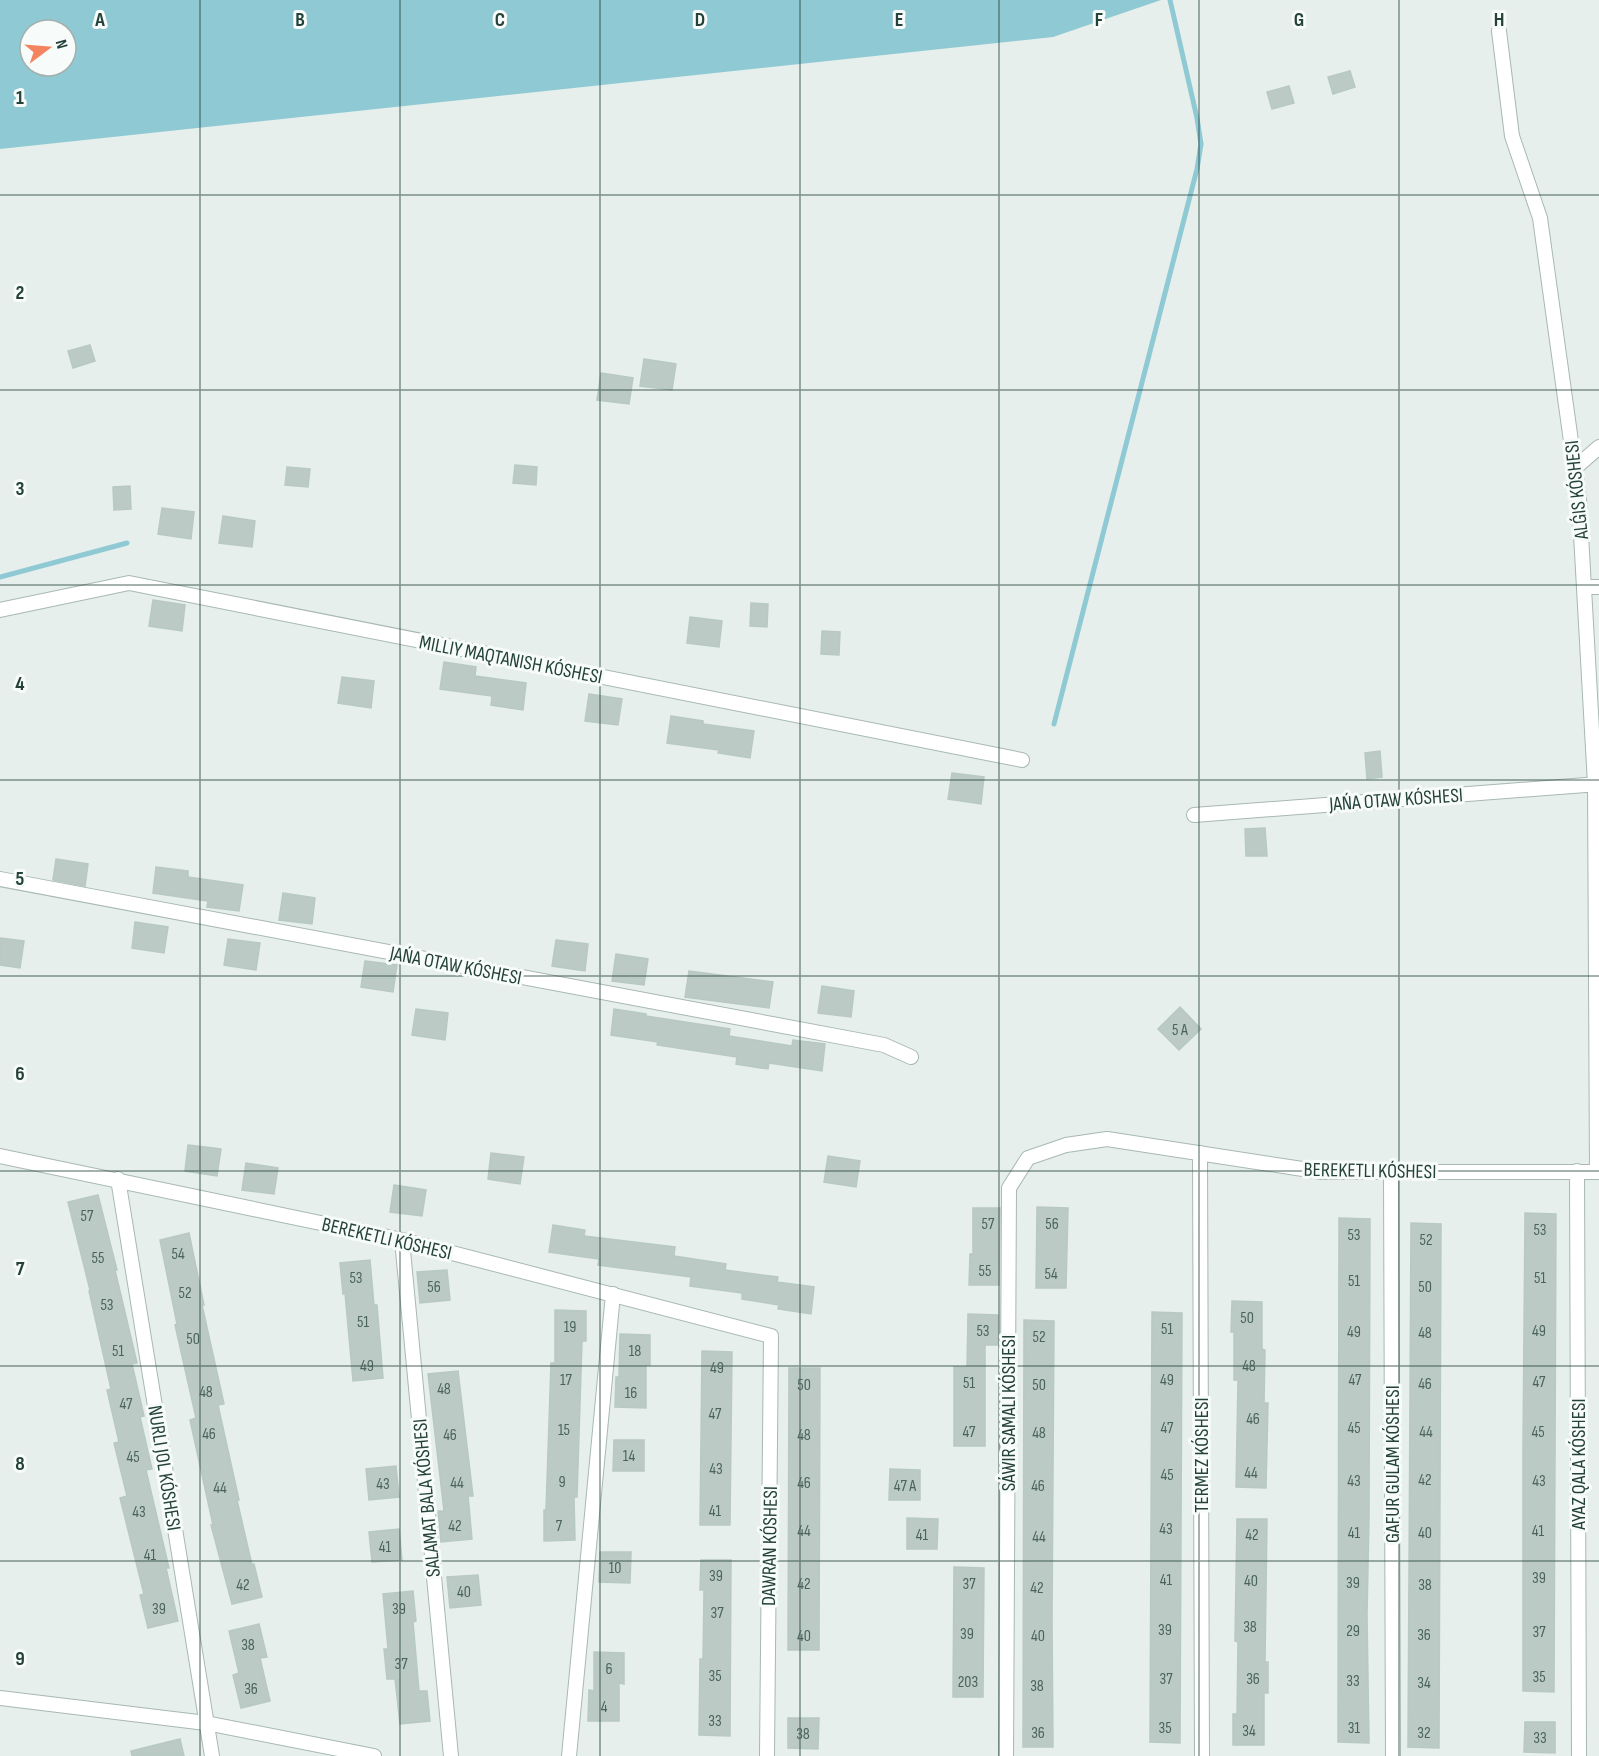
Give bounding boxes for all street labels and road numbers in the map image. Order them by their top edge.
street label: ALǴIS KÓSHESI [1560,439,1594,542]
street label: MILLIY MAQTANISH KÓSHESI [417,630,604,690]
street label: JAŃA OTAW KÓSHESI [1327,783,1464,817]
street label: JAŃA OTAW KÓSHESI [387,941,524,991]
street label: BEREKETLI KÓSHESI [1303,1158,1437,1184]
street label: BEREKETLI KÓSHESI [319,1212,454,1266]
street label: SÁWIR SAMALI KÓSHESI [997,1335,1021,1491]
street label: GAFUR GULAM KÓSHESI [1381,1385,1405,1543]
street label: TERMEZ KÓSHESI [1190,1397,1214,1513]
street label: AYAZ QALA KÓSHESI [1567,1398,1591,1531]
street label: NURLI JOL KÓSHESI [142,1404,186,1533]
street label: SALAMAT BALA KÓSHESI [408,1418,446,1578]
street label: DAWRAN KÓSHESI [757,1486,783,1606]

